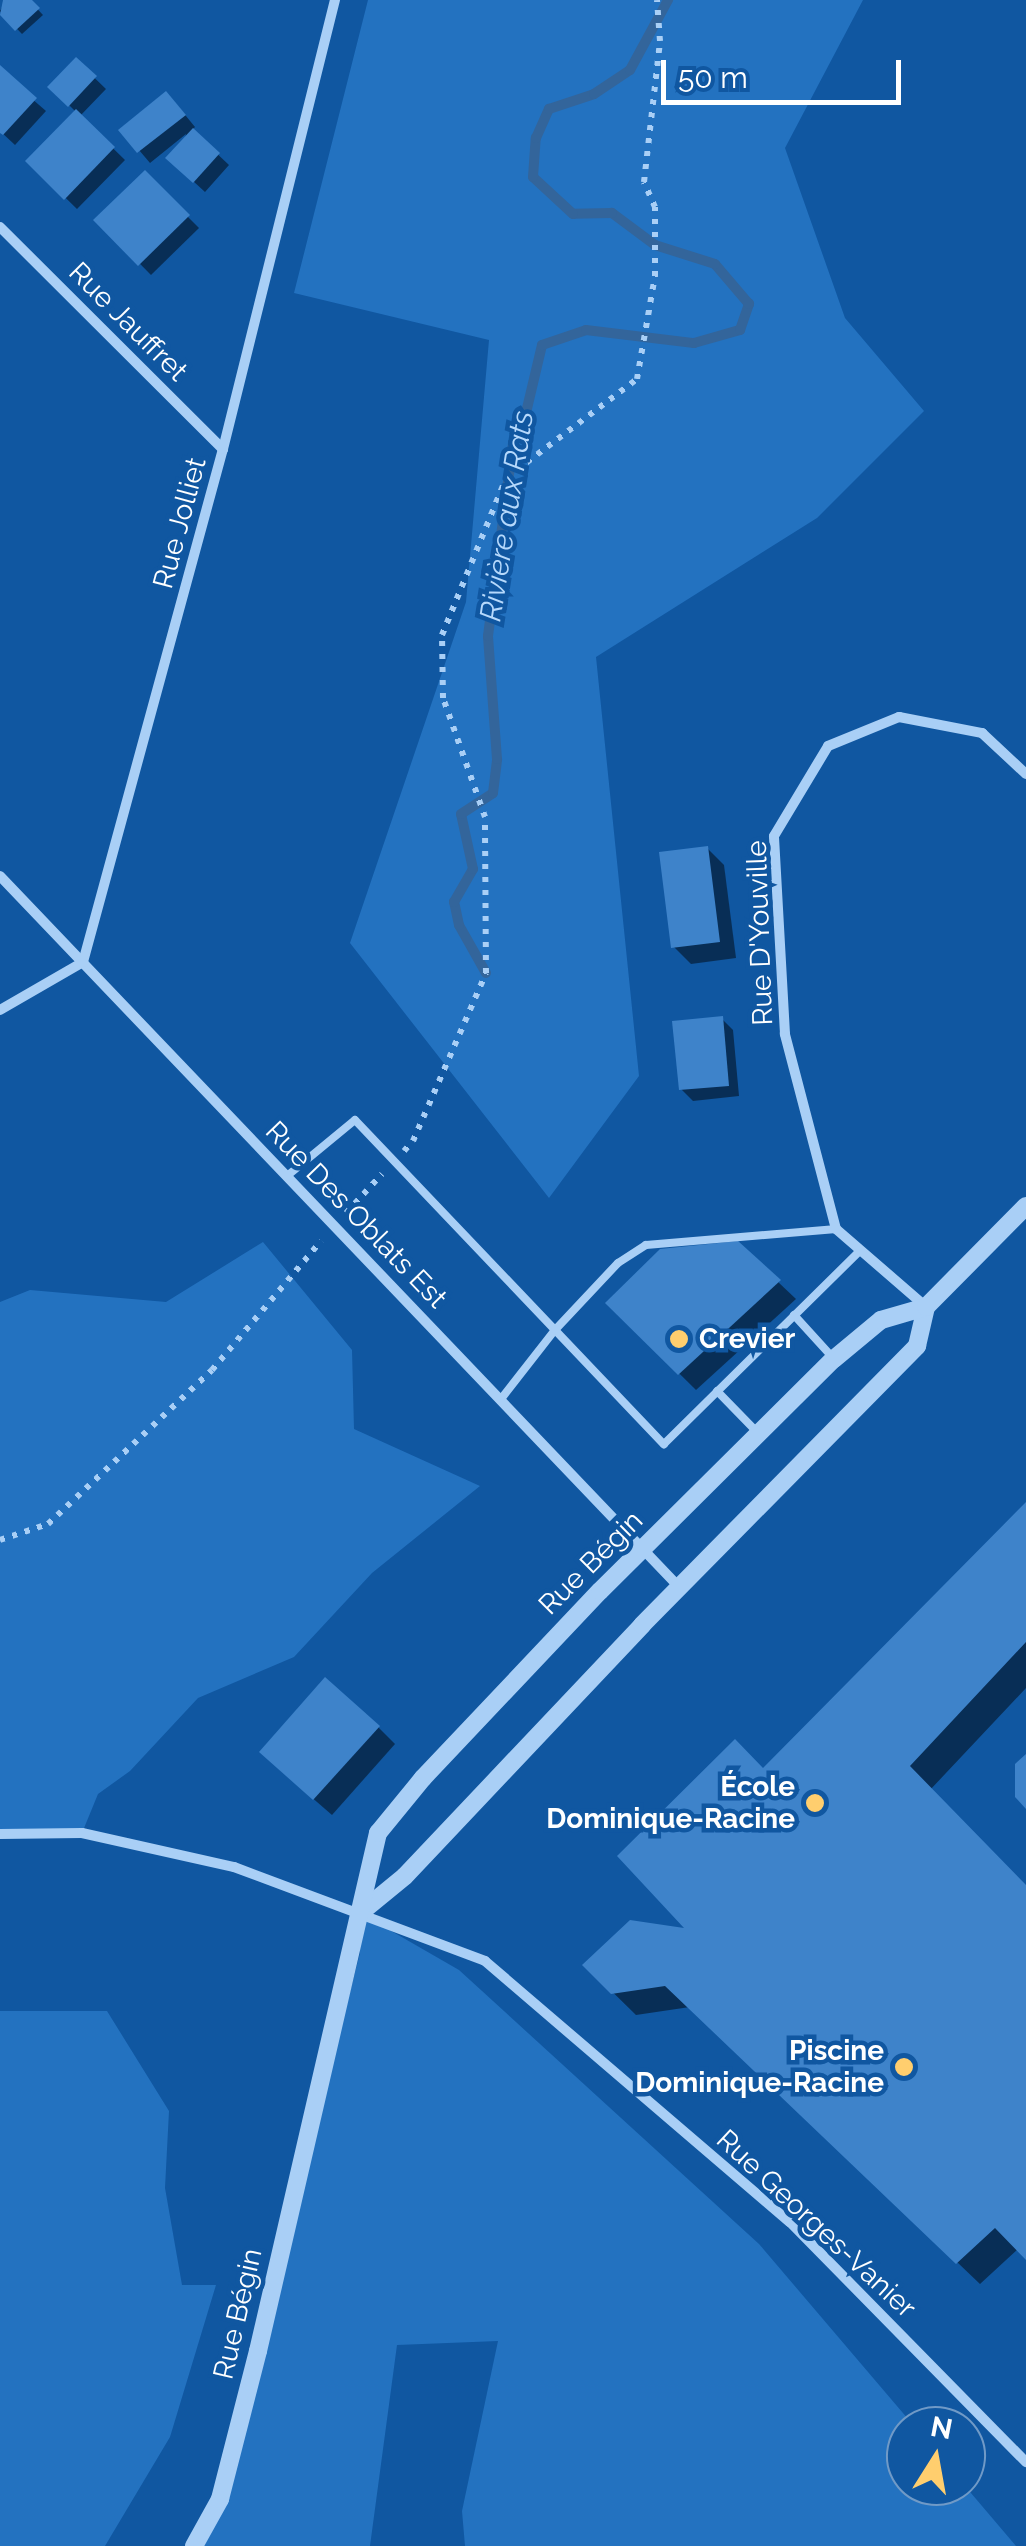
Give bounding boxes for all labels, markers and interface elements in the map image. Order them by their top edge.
scale bar [666,40,906,102]
text: 50 m [678,60,748,95]
street label: Rue Jauffret [61,255,195,389]
water label: Rivière aux Rats [473,408,541,624]
street label: Rue Jolliet [146,453,214,593]
street label: Rue D'Youville [740,840,780,1026]
street label: Rue Des Oblats Est [258,1115,454,1315]
place label: Crevier [699,1322,795,1356]
marker: Crevier [668,1328,690,1350]
street label: Rue Bégin [532,1504,650,1622]
place label: École Dominique-Racine [546,1770,795,1836]
marker: École Dominique-Racine [804,1792,826,1814]
place label: Piscine Dominique-Racine [635,2034,884,2100]
marker: Piscine Dominique-Racine [893,2056,915,2078]
street label: Rue Georges-Vanier [709,2123,923,2325]
street label: Rue Bégin [207,2245,269,2383]
north arrow [886,2406,986,2506]
text: N [928,2410,955,2446]

